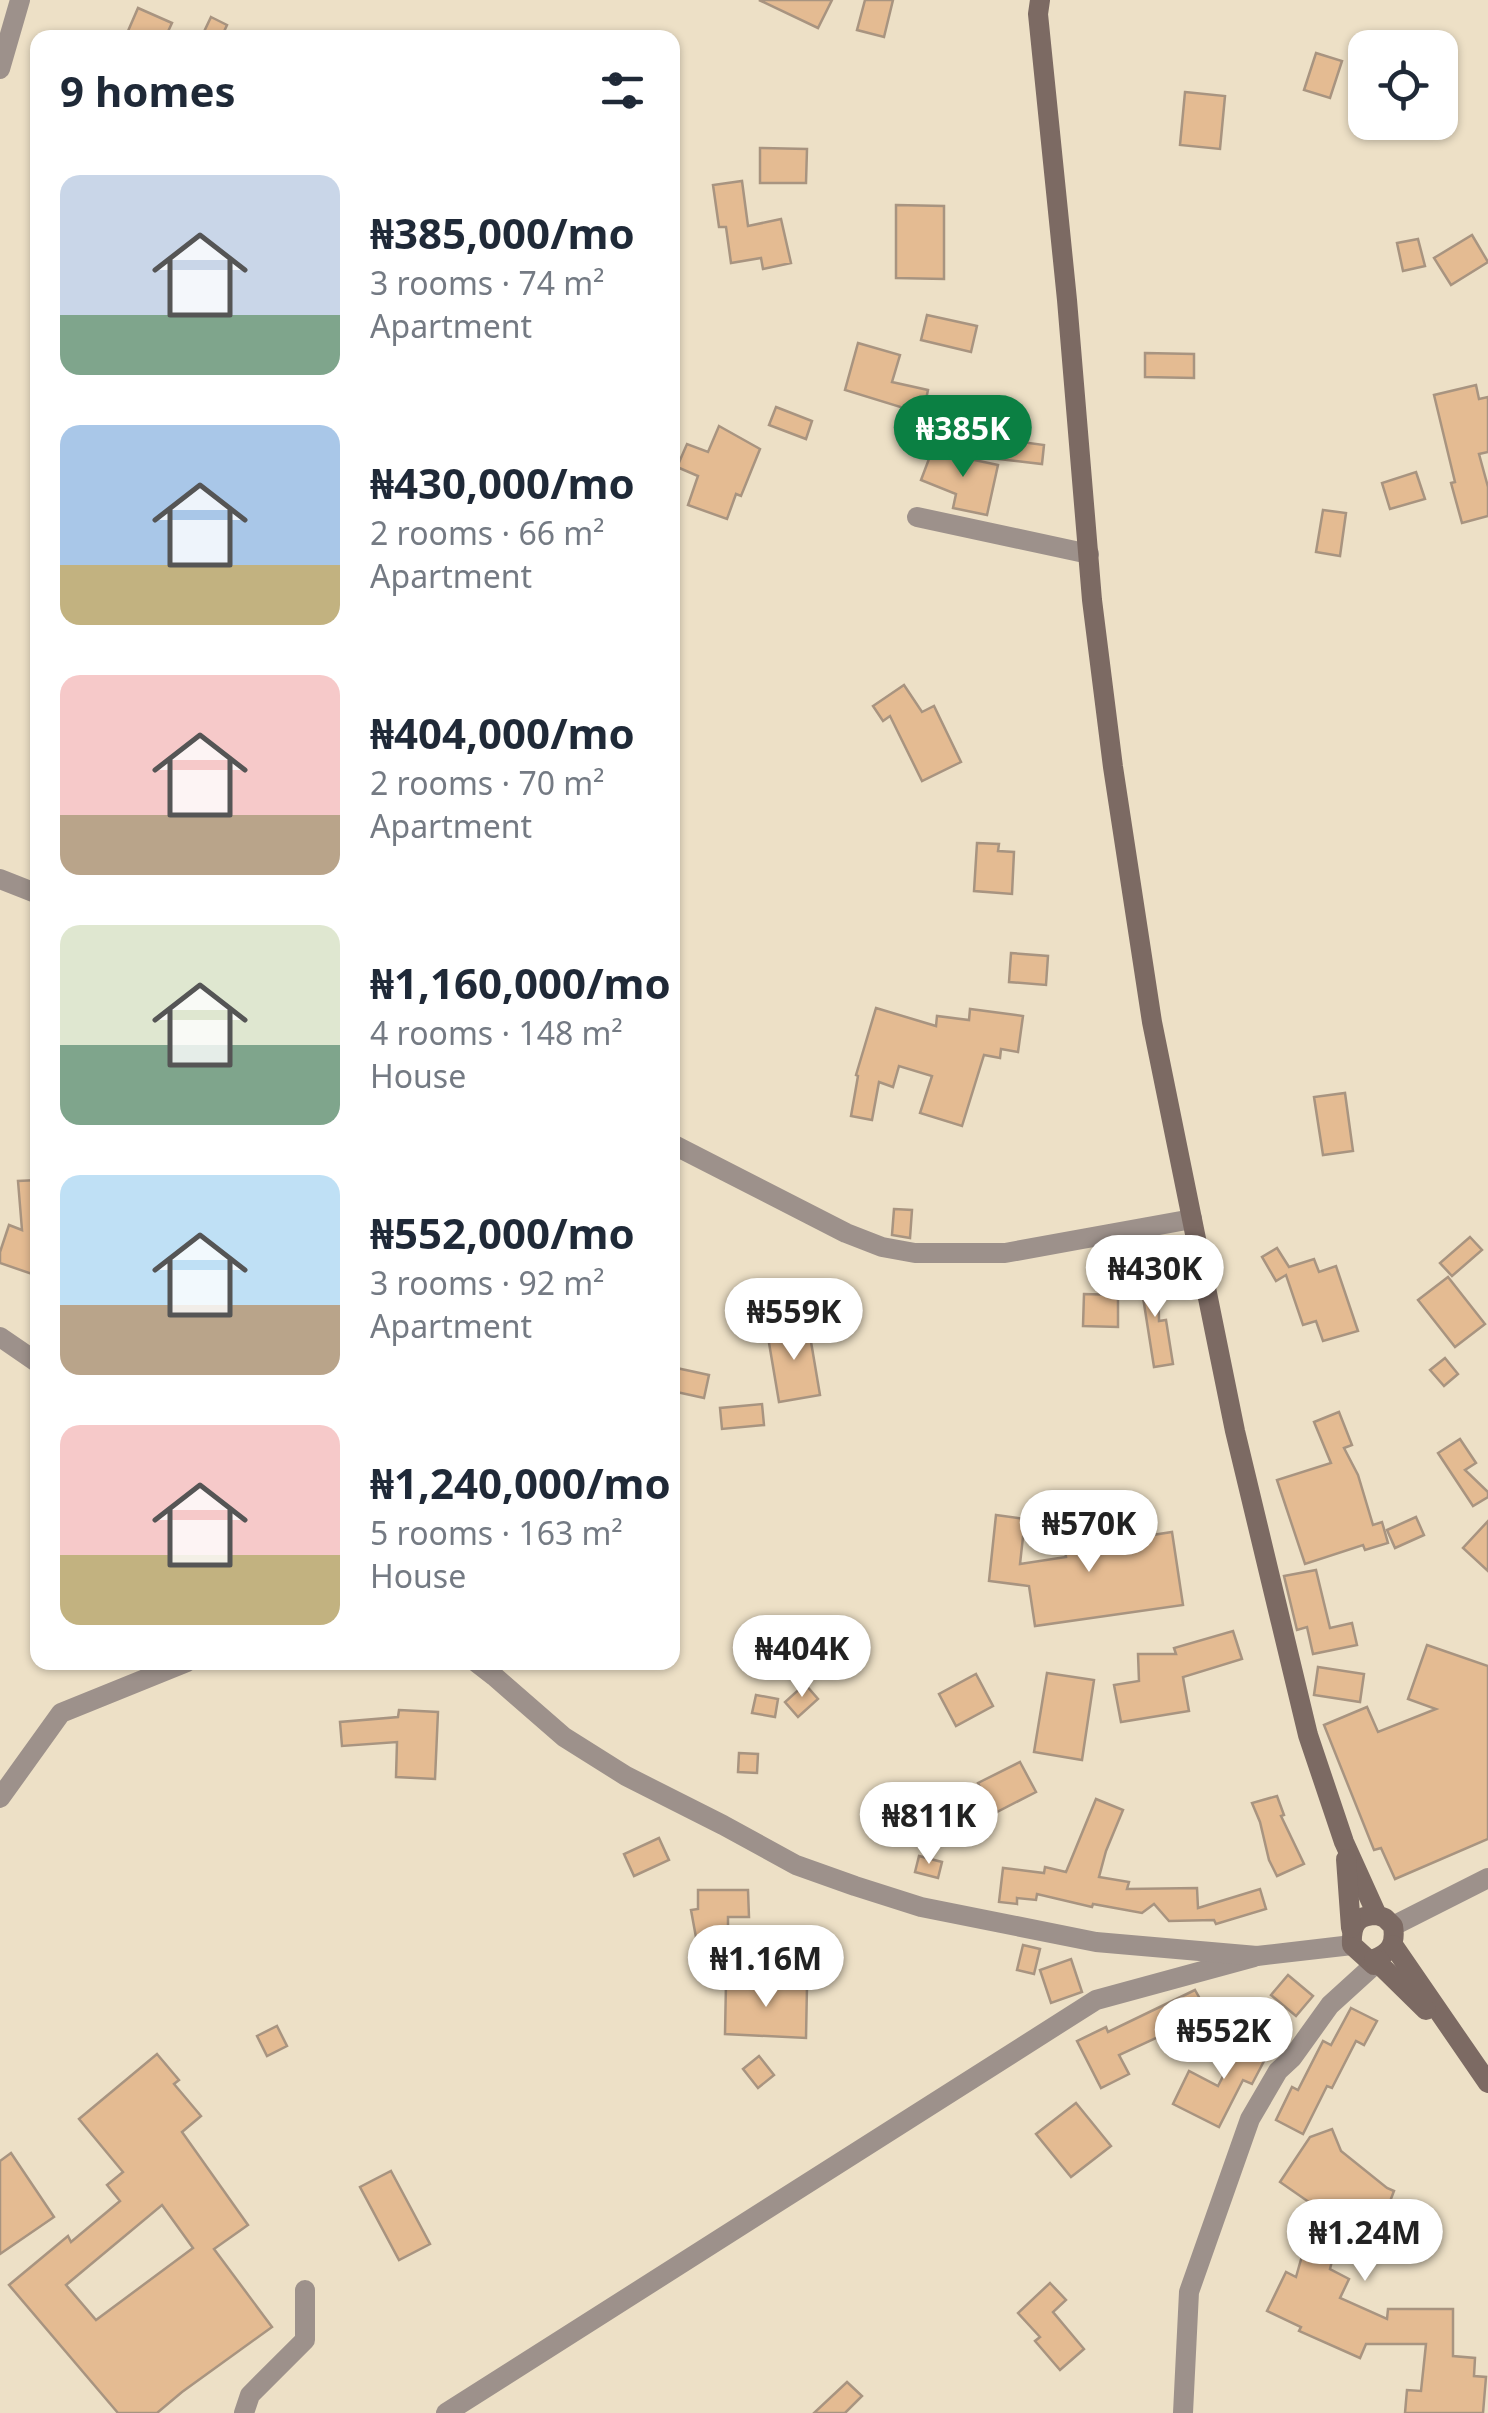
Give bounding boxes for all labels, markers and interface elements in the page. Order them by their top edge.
map controls [1348,30,1458,140]
button: locate [1348,30,1458,140]
text: 9 homes [60,62,236,119]
icon: filters [595,63,650,118]
text: ₦385,000/mo [370,204,635,261]
icon: home [140,215,260,335]
text: 3 rooms · 74 m² [370,261,604,304]
text: Apartment [370,304,532,347]
pin: ₦385K [893,395,1033,480]
text: ₦385K [916,406,1010,449]
text: ₦430,000/mo [370,454,635,511]
icon: home [140,465,260,585]
text: 2 rooms · 66 m² [370,511,604,554]
text: Apartment [370,554,532,597]
text: ₦404,000/mo [370,704,635,761]
icon: home [140,715,260,835]
text: 2 rooms · 70 m² [370,761,604,804]
text: Apartment [370,804,532,847]
text: ₦1,160,000/mo [370,954,671,1011]
icon: home [140,965,260,1085]
text: 4 rooms · 148 m² [370,1011,623,1054]
text: House [370,1054,466,1097]
text: ₦552,000/mo [370,1204,635,1261]
icon: home [140,1215,260,1335]
pin: ₦430K [1085,1235,1225,1320]
text: ₦430K [1108,1246,1202,1289]
text: 3 rooms · 92 m² [370,1261,604,1304]
pin: ₦559K [724,1278,864,1363]
text: ₦559K [747,1289,841,1332]
text: Apartment [370,1304,532,1347]
text: ₦1,240,000/mo [370,1454,671,1511]
icon: home [140,1465,260,1585]
pin: ₦570K [1019,1490,1159,1575]
text: ₦570K [1042,1501,1136,1544]
text: 5 rooms · 163 m² [370,1511,623,1554]
text: House [370,1554,466,1597]
pin: ₦404K [732,1615,872,1700]
text: ₦404K [755,1626,849,1669]
pin: ₦811K [859,1782,999,1867]
text: ₦811K [882,1793,976,1836]
pin: ₦1.16M [685,1925,847,2010]
text: ₦1.16M [710,1936,822,1979]
pin: ₦552K [1154,1997,1294,2082]
text: ₦552K [1177,2008,1271,2051]
pin: ₦1.24M [1284,2199,1446,2284]
text: ₦1.24M [1309,2210,1421,2253]

